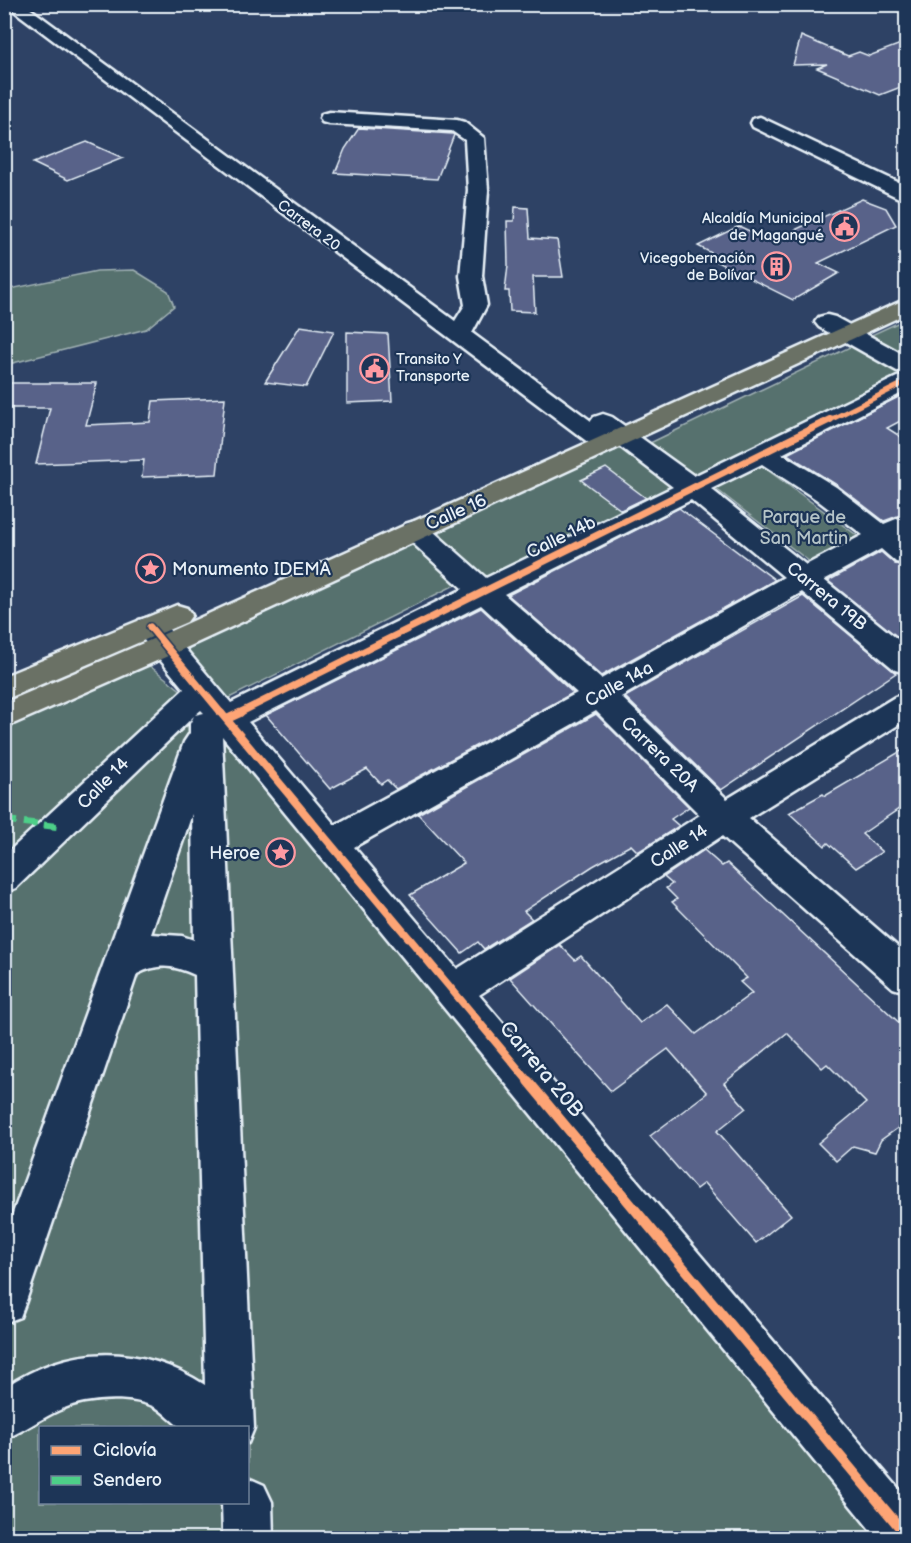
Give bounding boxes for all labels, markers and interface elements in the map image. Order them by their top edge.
street label: Carrera 20 [273,196,344,255]
place label: Alcaldía Municipal de Magangué [702,209,824,245]
public building icon: Alcaldía Municipal de Magangué [829,211,861,243]
place label: Vicegobernación de Bolívar [640,249,756,285]
building icon: Vicegobernación de Bolívar [760,251,792,283]
place label: Transito Y Transporte [396,350,470,386]
public building icon: Transito Y Transporte [359,352,391,384]
street label: Calle 16 [423,490,490,535]
park label: Parque de San Martin [760,507,848,549]
street label: Calle 14b [523,512,599,563]
place icon: Monumento IDEMA [135,553,167,585]
street label: Carrera 19B [782,558,871,635]
place label: Monumento IDEMA [172,559,331,580]
street label: Calle 14a [582,657,657,712]
street label: Carrera 20A [617,712,703,797]
street label: Calle 14 [73,753,134,814]
street label: Calle 14 [647,820,712,873]
place icon: Heroe [265,837,297,869]
place label: Heroe [209,843,260,864]
street label: Carrera 20B [494,1016,589,1122]
legend [39,1426,249,1504]
text: Ciclovía [93,1440,157,1461]
text: Sendero [93,1470,162,1491]

